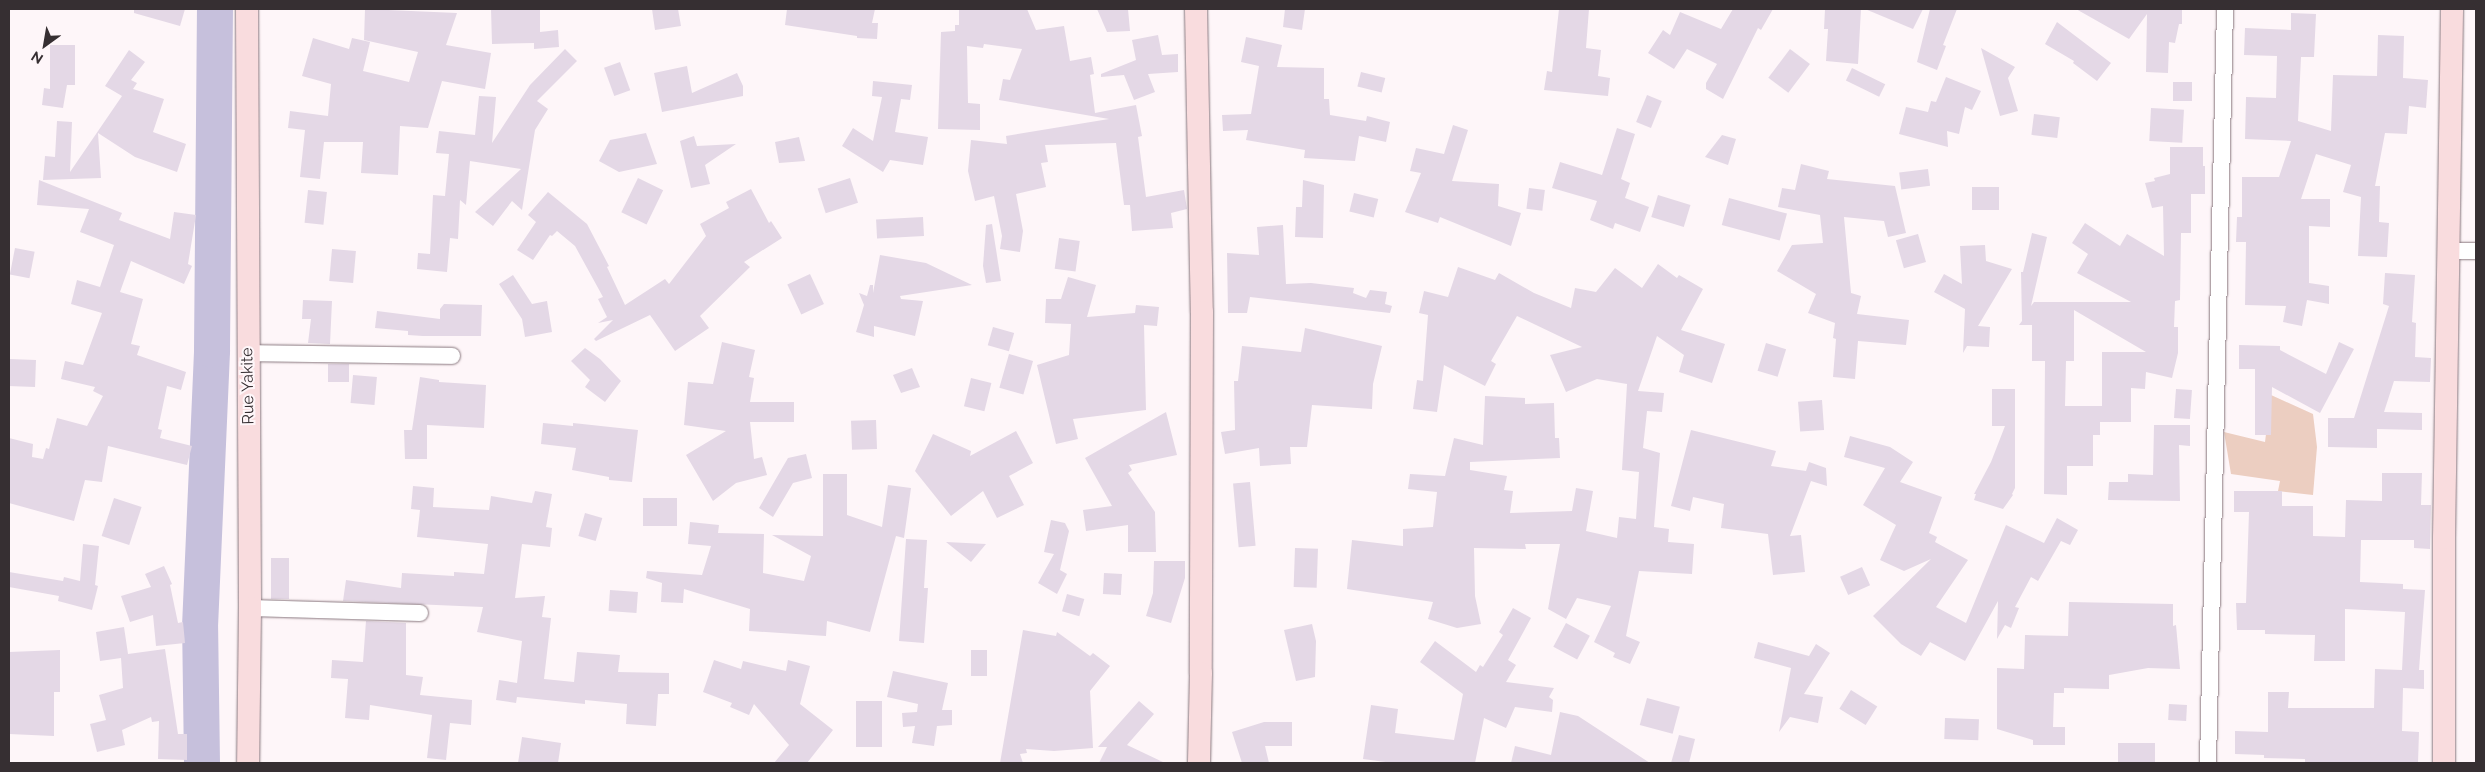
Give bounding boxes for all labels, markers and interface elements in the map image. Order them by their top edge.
north arrow [20,20,70,70]
text: N [28,48,46,67]
street label: Rue Yakite [238,347,258,425]

